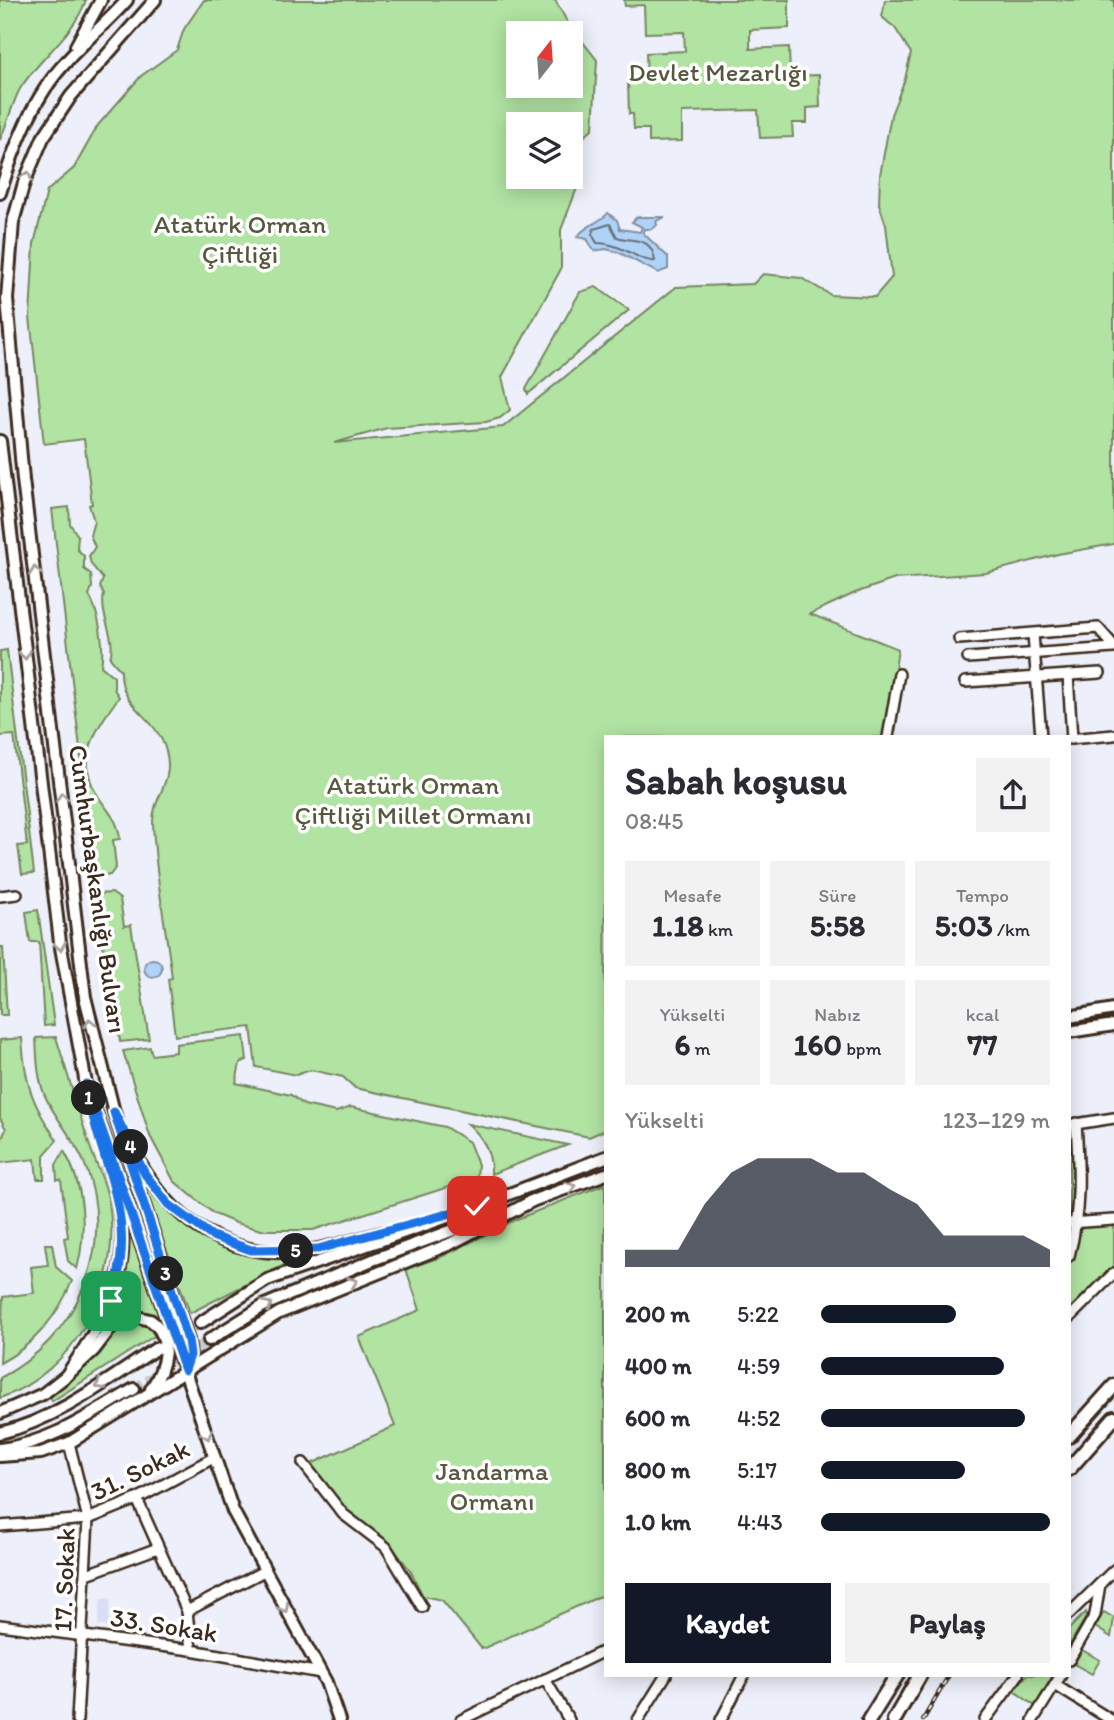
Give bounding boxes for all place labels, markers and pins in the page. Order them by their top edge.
pin: 1 [72,1080,106,1116]
pin: 4 [114,1130,148,1164]
pin [447,1176,507,1236]
pin: 5 [278,1234,314,1268]
pin: 3 [148,1256,184,1292]
pin [81,1271,141,1331]

